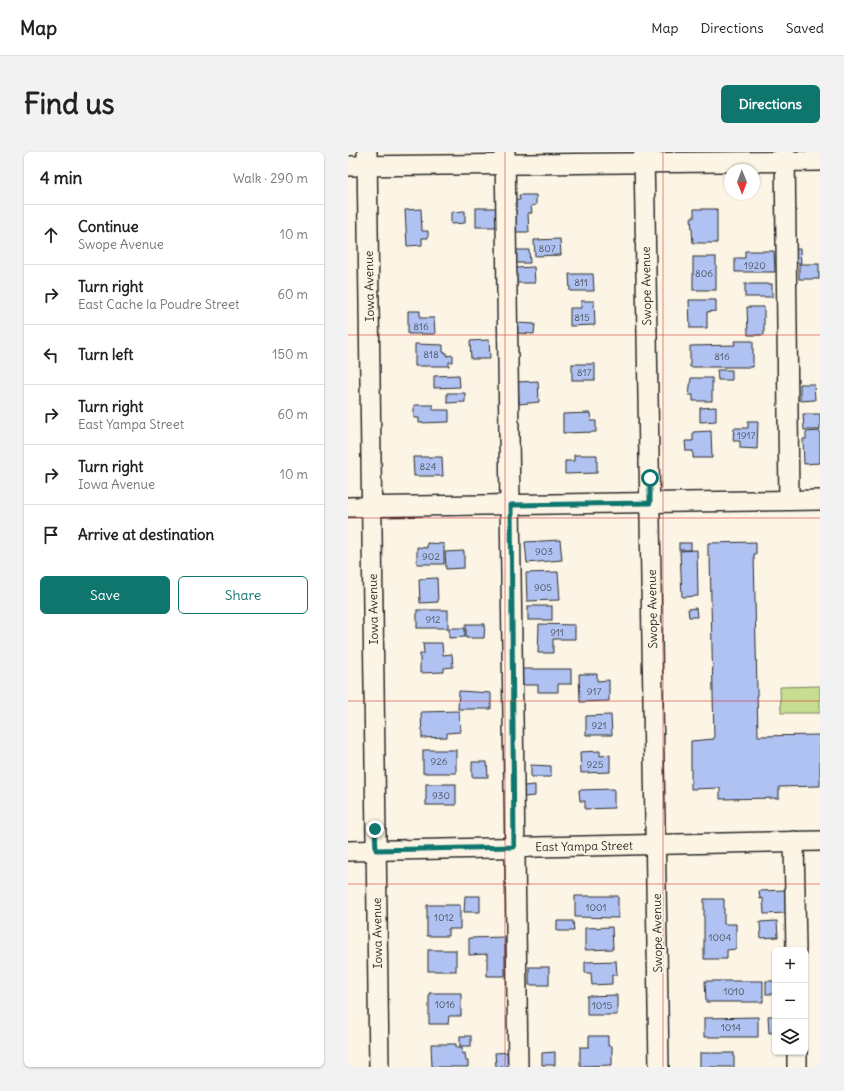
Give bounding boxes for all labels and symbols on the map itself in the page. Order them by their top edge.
north arrow [724,164,760,200]
house number: 807 [538,242,556,255]
street label: Swope Avenue [638,246,654,326]
street label: Iowa Avenue [361,250,377,322]
house number: 1920 [744,259,766,272]
house number: 806 [695,267,713,280]
house number: 811 [574,276,588,289]
house number: 815 [574,311,590,324]
house number: 816 [413,320,429,333]
house number: 818 [423,348,439,361]
house number: 816 [714,350,730,363]
house number: 817 [577,366,591,379]
house number: 1917 [737,429,755,442]
house number: 824 [420,460,437,473]
route start [641,469,659,487]
house number: 903 [535,545,553,558]
house number: 902 [422,550,440,563]
street label: Swope Avenue [644,569,660,649]
street label: Iowa Avenue [365,573,381,645]
house number: 905 [534,581,552,594]
house number: 912 [425,613,441,626]
house number: 911 [550,626,564,639]
house number: 917 [587,685,601,698]
house number: 921 [591,719,607,732]
house number: 926 [431,755,448,768]
house number: 925 [587,758,604,771]
house number: 930 [432,789,450,802]
route end [366,820,384,838]
street label: East Yampa Street [535,838,633,854]
street label: Swope Avenue [649,893,665,973]
street label: Iowa Avenue [369,897,385,969]
house number: 1001 [585,901,607,914]
house number: 1012 [434,911,455,924]
house number: 1004 [709,931,732,944]
house number: 1010 [723,985,745,998]
house number: 1016 [435,998,455,1011]
house number: 1015 [592,999,612,1012]
house number: 1014 [721,1021,741,1034]

